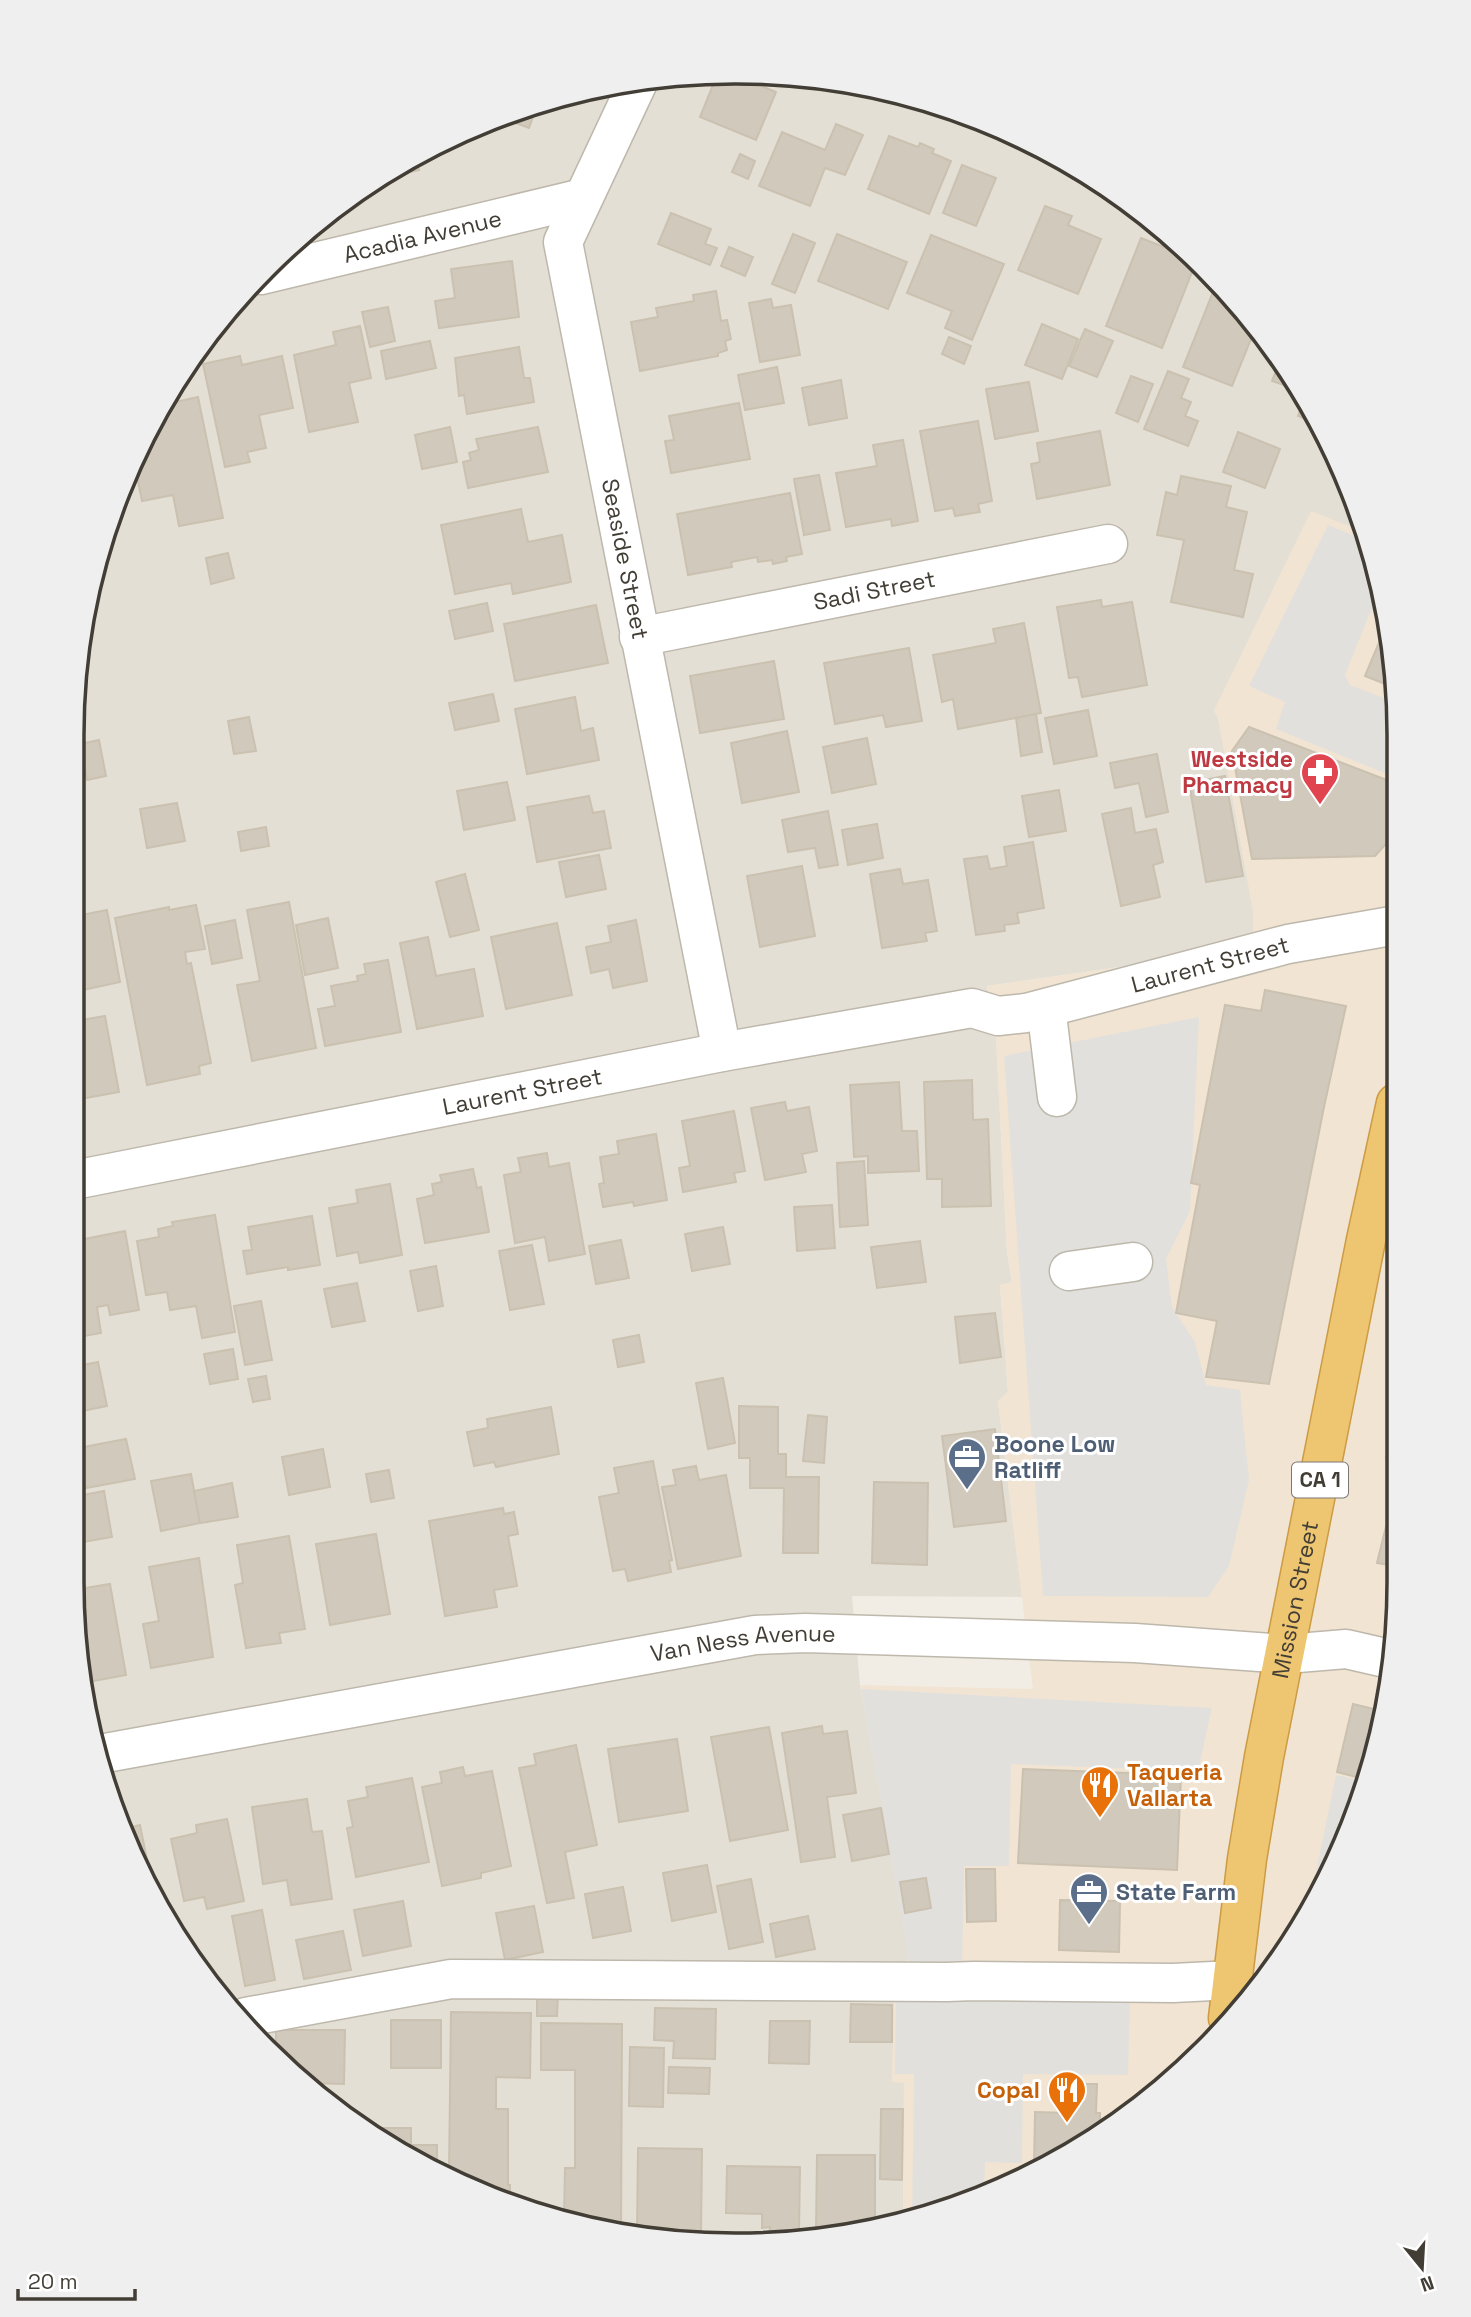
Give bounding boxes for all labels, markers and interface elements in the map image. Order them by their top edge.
street label: Acadia Avenue [340,203,505,270]
street label: Seaside Street [595,476,656,642]
street label: Sadi Street [811,564,938,617]
place label: Westside Pharmacy [1182,744,1293,800]
pharmacy icon: Westside Pharmacy [1299,751,1341,806]
street label: Laurent Street [1128,929,1292,1000]
street label: Laurent Street [440,1061,605,1122]
place label: Boone Low Ratliff [994,1429,1115,1485]
office icon: Boone Low Ratliff [946,1436,988,1491]
road number: CA 1 [1292,1462,1348,1498]
street label: Mission Street [1265,1518,1325,1681]
street label: Van Ness Avenue [648,1618,836,1669]
place label: Taqueria Vallarta [1127,1757,1222,1813]
restaurant icon: Taqueria Vallarta [1079,1764,1121,1819]
office icon: State Farm [1068,1871,1110,1926]
place label: State Farm [1116,1877,1236,1907]
restaurant icon: Copal [1046,2069,1088,2124]
place label: Copal [977,2075,1040,2105]
north arrow [1387,2233,1457,2303]
scale bar [18,2258,135,2302]
text: 20 m [28,2268,78,2295]
text: N [1417,2270,1437,2298]

